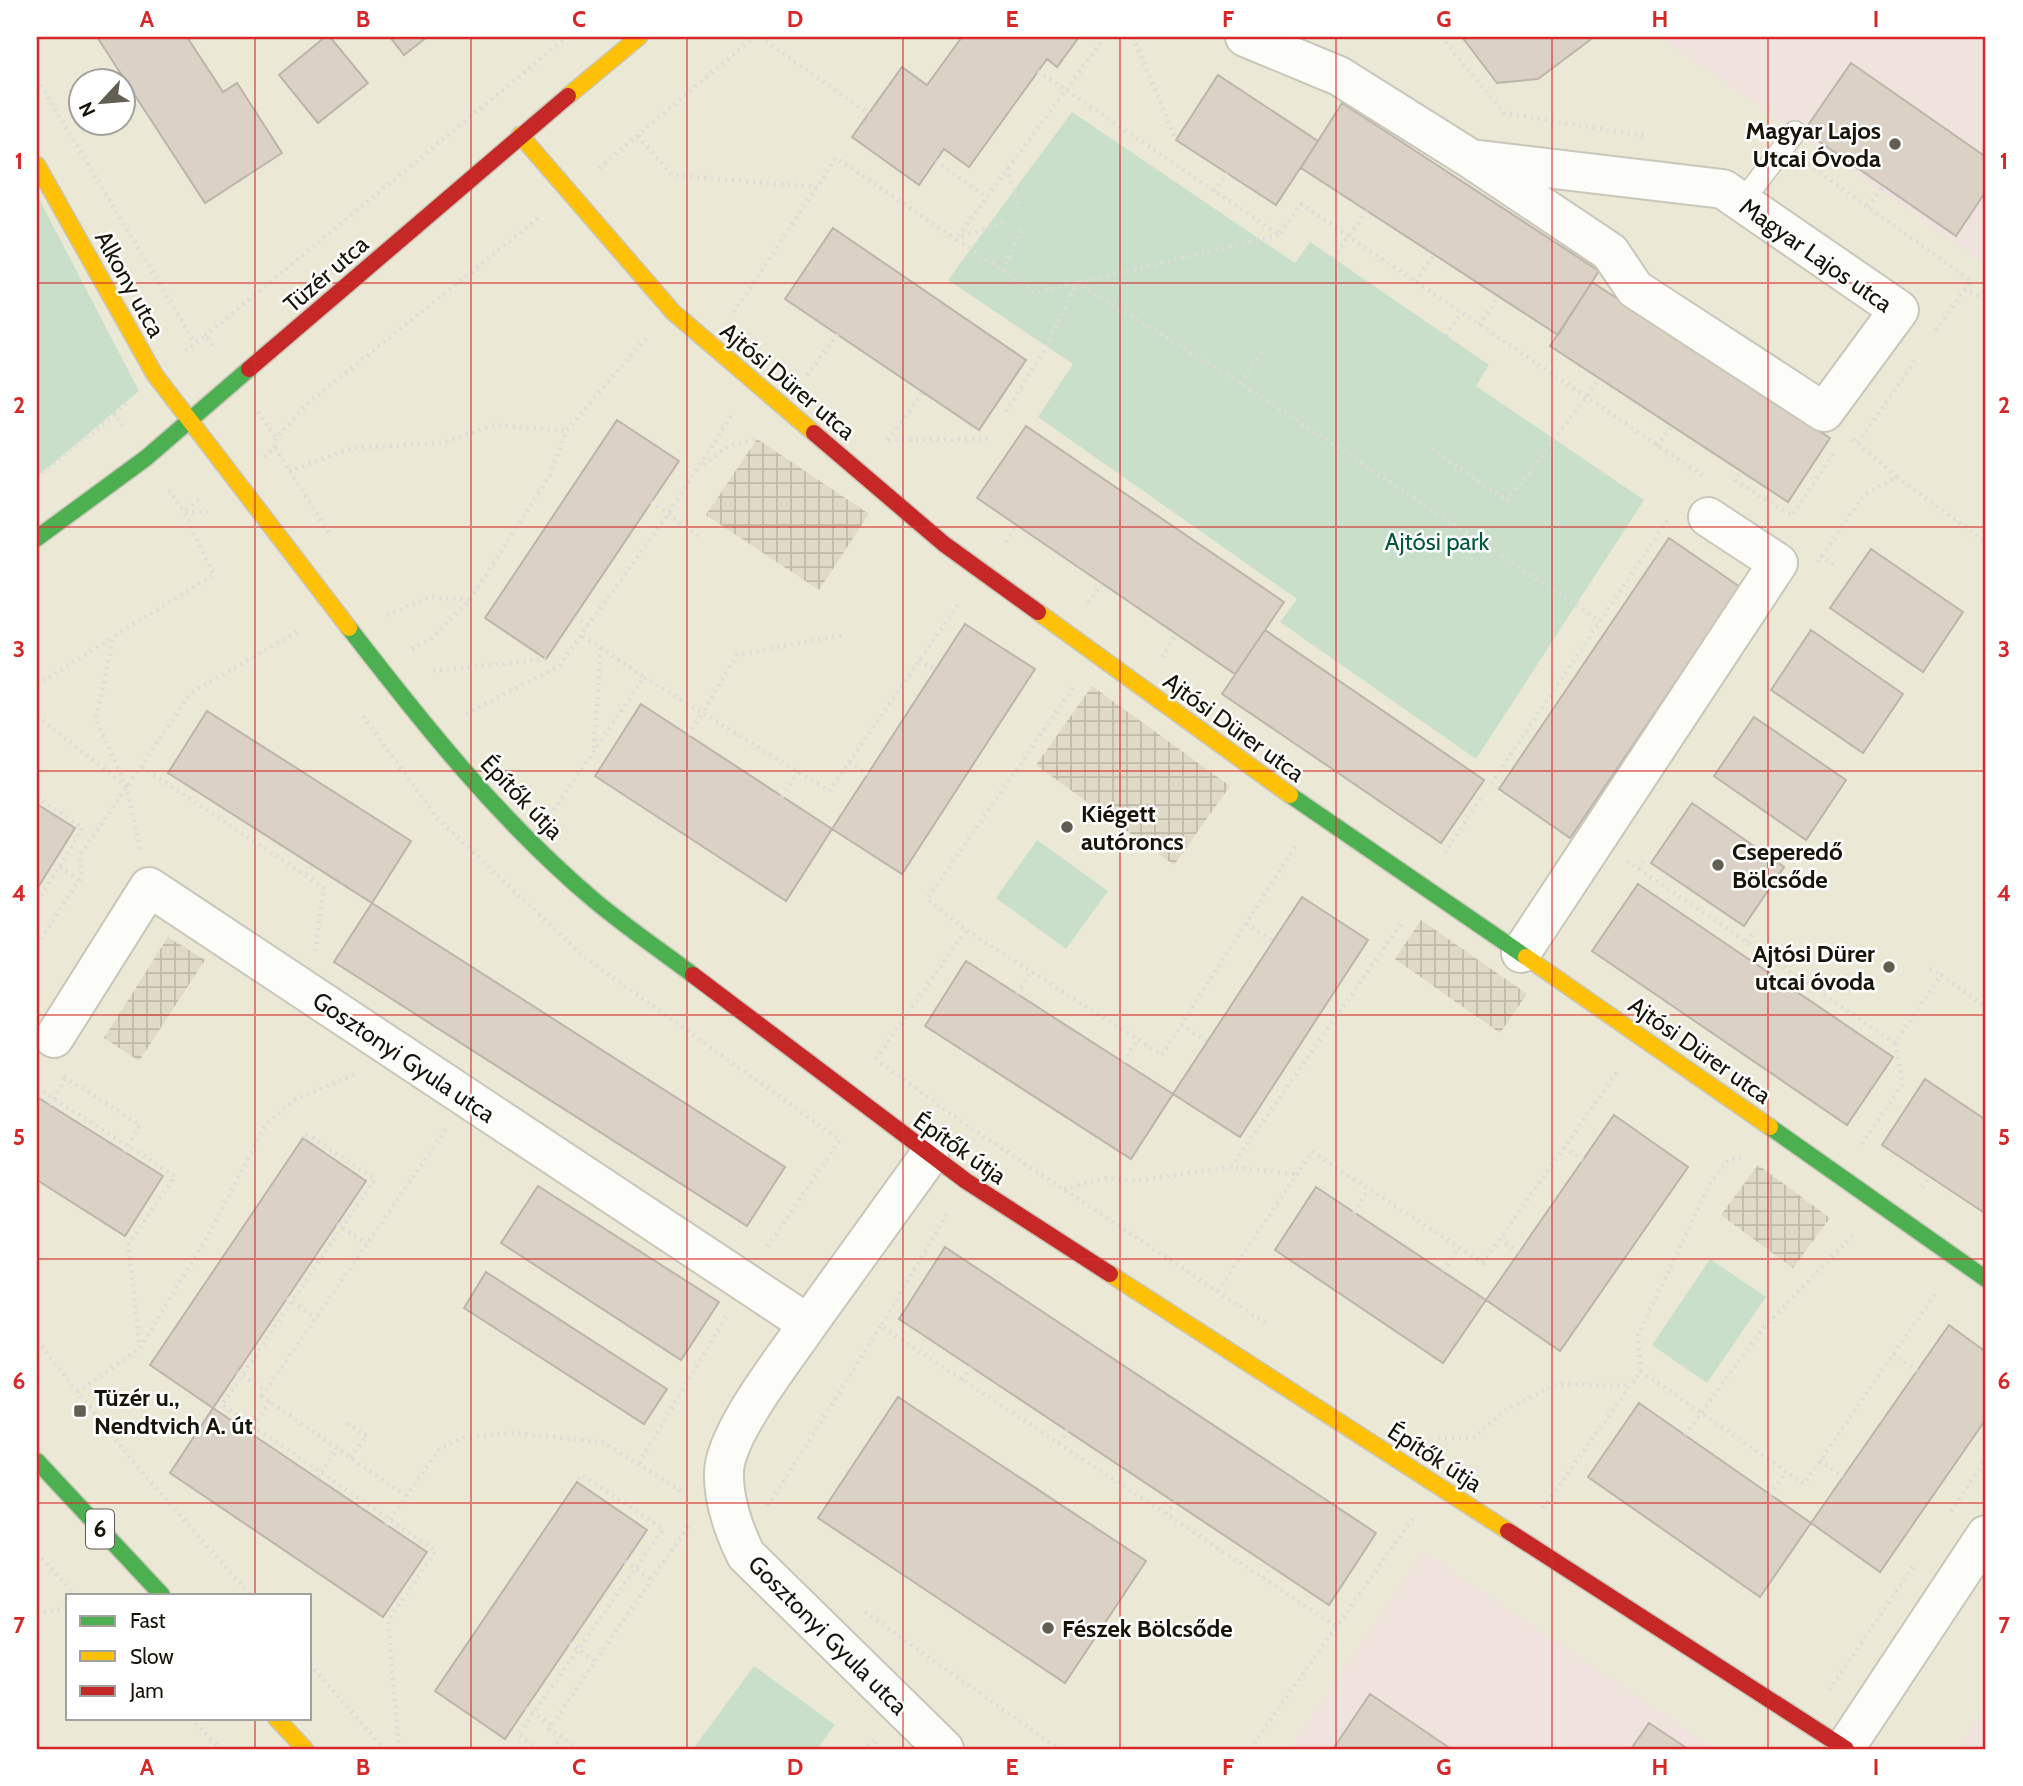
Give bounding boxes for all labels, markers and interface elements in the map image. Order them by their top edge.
text: A [140,5,155,33]
text: B [356,5,370,33]
text: C [572,5,586,33]
text: D [787,5,803,33]
text: E [1005,5,1019,33]
text: F [1222,5,1234,33]
text: G [1436,5,1452,33]
text: H [1652,5,1668,33]
text: I [1873,5,1879,33]
north arrow [66,66,136,136]
text: N [74,98,100,120]
place label: Magyar Lajos Utcai Óvoda [1746,116,1881,173]
marker: Magyar Lajos Utcai Óvoda [1887,136,1903,152]
text: 1 [15,147,23,175]
text: 1 [2000,147,2008,175]
street label: Magyar Lajos utca [1734,192,1898,319]
street label: Alkony utca [89,226,171,343]
street label: Tüzér utca [278,229,375,319]
street label: Ajtósi Dürer utca [715,316,862,446]
text: 2 [13,391,25,419]
text: 2 [1998,391,2010,419]
park label: Ajtósi park [1385,527,1490,556]
text: 3 [13,635,25,663]
text: 3 [1998,635,2010,663]
street label: Ajtósi Dürer utca [1158,666,1310,788]
street label: Építők útja [475,749,570,846]
place label: Kiégett autóroncs [1081,799,1184,856]
marker: Kiégett autóroncs [1059,819,1075,835]
place label: Cseperedő Bölcsőde [1732,837,1843,894]
marker: Cseperedő Bölcsőde [1710,857,1726,873]
text: 4 [12,879,26,907]
text: 4 [1997,879,2011,907]
place label: Ajtósi Dürer utcai óvoda [1753,939,1875,996]
marker: Ajtósi Dürer utcai óvoda [1881,959,1897,975]
street label: Gosztonyi Gyula utca [307,985,501,1129]
street label: Ajtósi Dürer utca [1623,990,1777,1110]
street label: Építők útja [908,1106,1012,1191]
text: 5 [13,1123,25,1151]
text: 5 [1998,1123,2010,1151]
text: 6 [13,1367,25,1395]
text: 6 [1998,1367,2010,1395]
place label: Tüzér u., Nendtvich A. út [94,1383,253,1440]
marker: Tüzér u., Nendtvich A. út [72,1403,88,1419]
street label: Építők útja [1383,1416,1488,1498]
road number: 6 [86,1510,114,1548]
street label: Gosztonyi Gyula utca [742,1549,914,1721]
legend [66,1594,312,1720]
text: Fast [130,1608,166,1633]
text: 7 [13,1611,25,1639]
text: 7 [1998,1611,2010,1639]
place label: Fészek Bölcsőde [1062,1614,1233,1643]
marker: Fészek Bölcsőde [1040,1620,1056,1636]
text: Slow [130,1644,174,1669]
text: Jam [129,1678,164,1703]
text: A [140,1753,155,1781]
text: B [356,1753,370,1781]
text: C [572,1753,586,1781]
text: D [787,1753,803,1781]
text: E [1005,1753,1019,1781]
text: F [1222,1753,1234,1781]
text: G [1436,1753,1452,1781]
text: H [1652,1753,1668,1781]
text: I [1873,1753,1879,1781]

